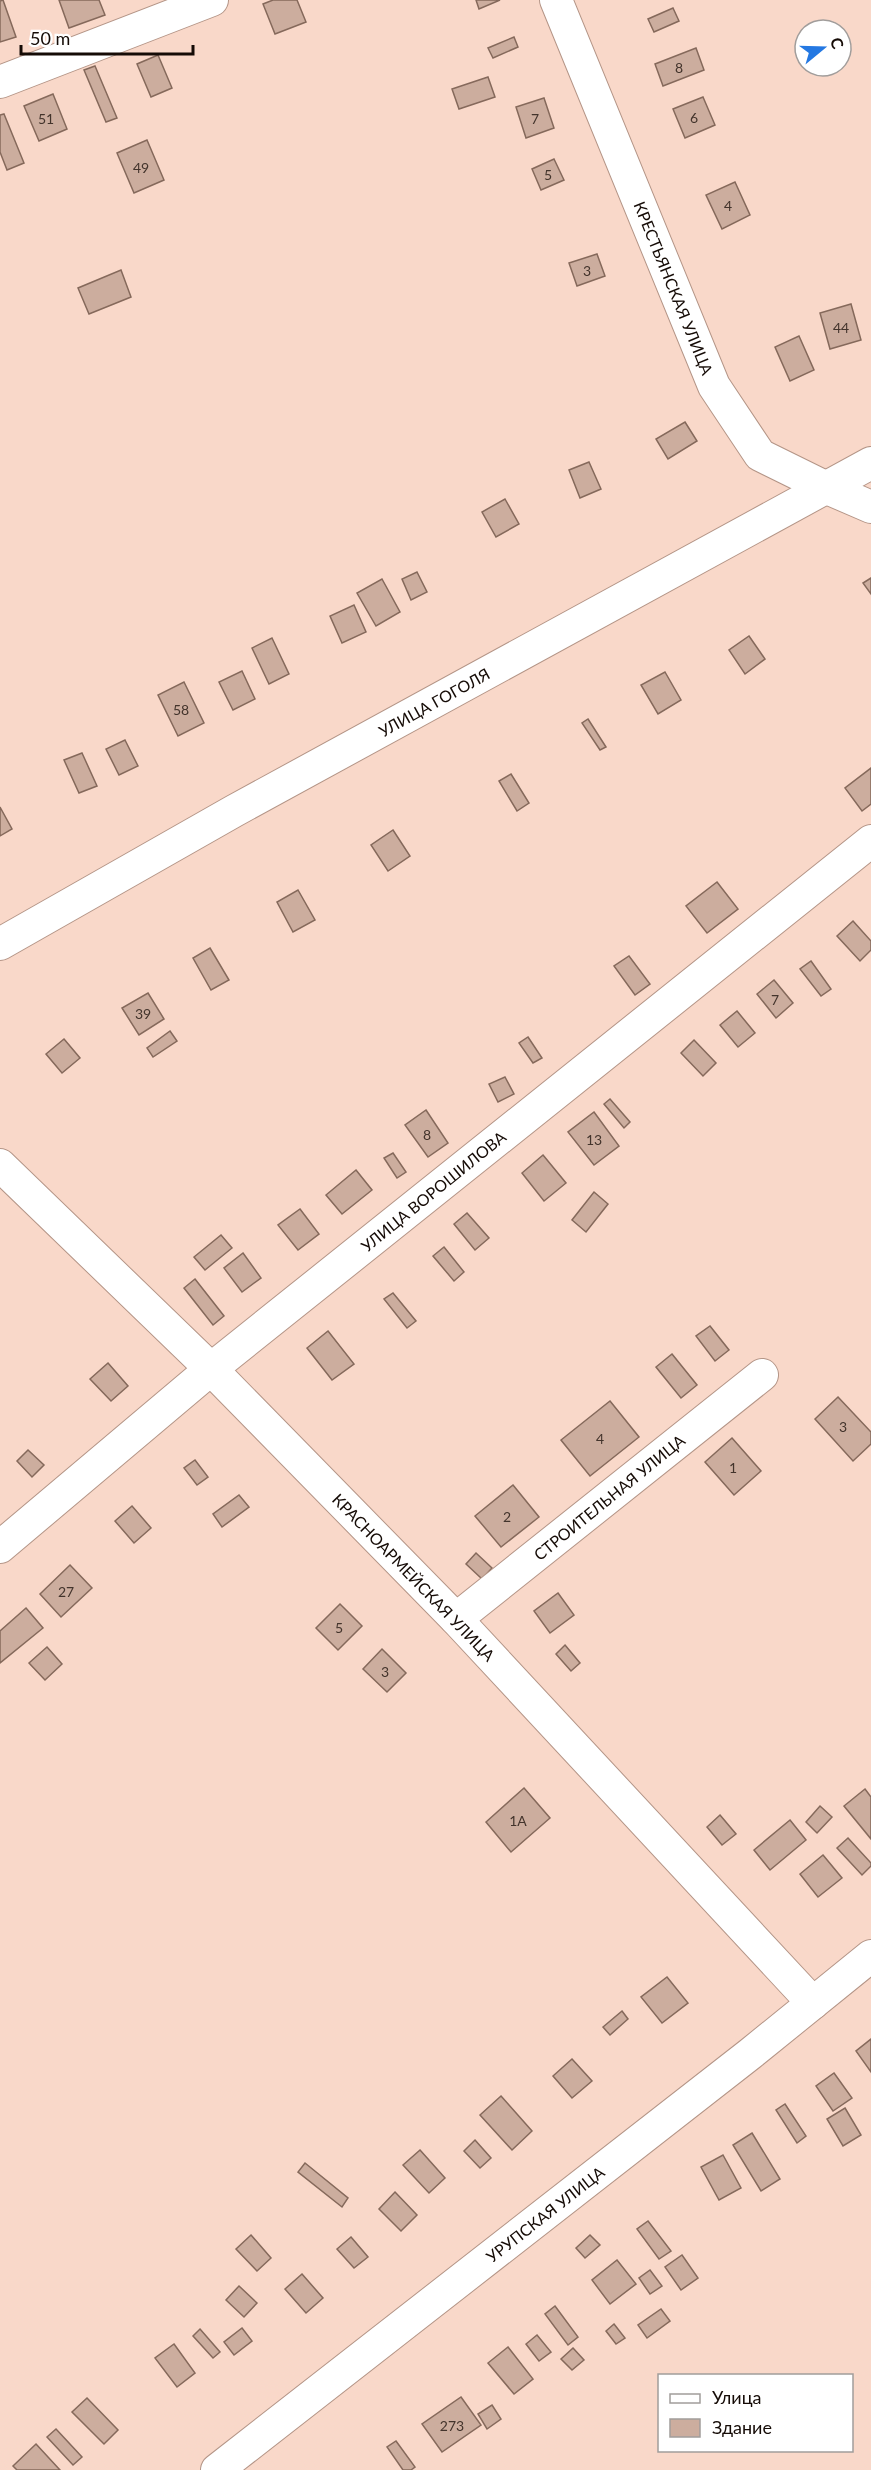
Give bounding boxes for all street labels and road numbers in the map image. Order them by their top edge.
street label: КРЕСТЬЯНСКАЯ УЛИЦА [631,199,718,378]
street label: УЛИЦА ГОГОЛЯ [375,664,493,740]
street label: УЛИЦА ВОРОШИЛОВА [357,1127,509,1255]
street label: СТРОИТЕЛЬНАЯ УЛИЦА [530,1430,688,1564]
street label: КРАСНОАРМЕЙСКАЯ УЛИЦА [329,1489,499,1665]
street label: УРУПСКАЯ УЛИЦА [482,2162,608,2266]

